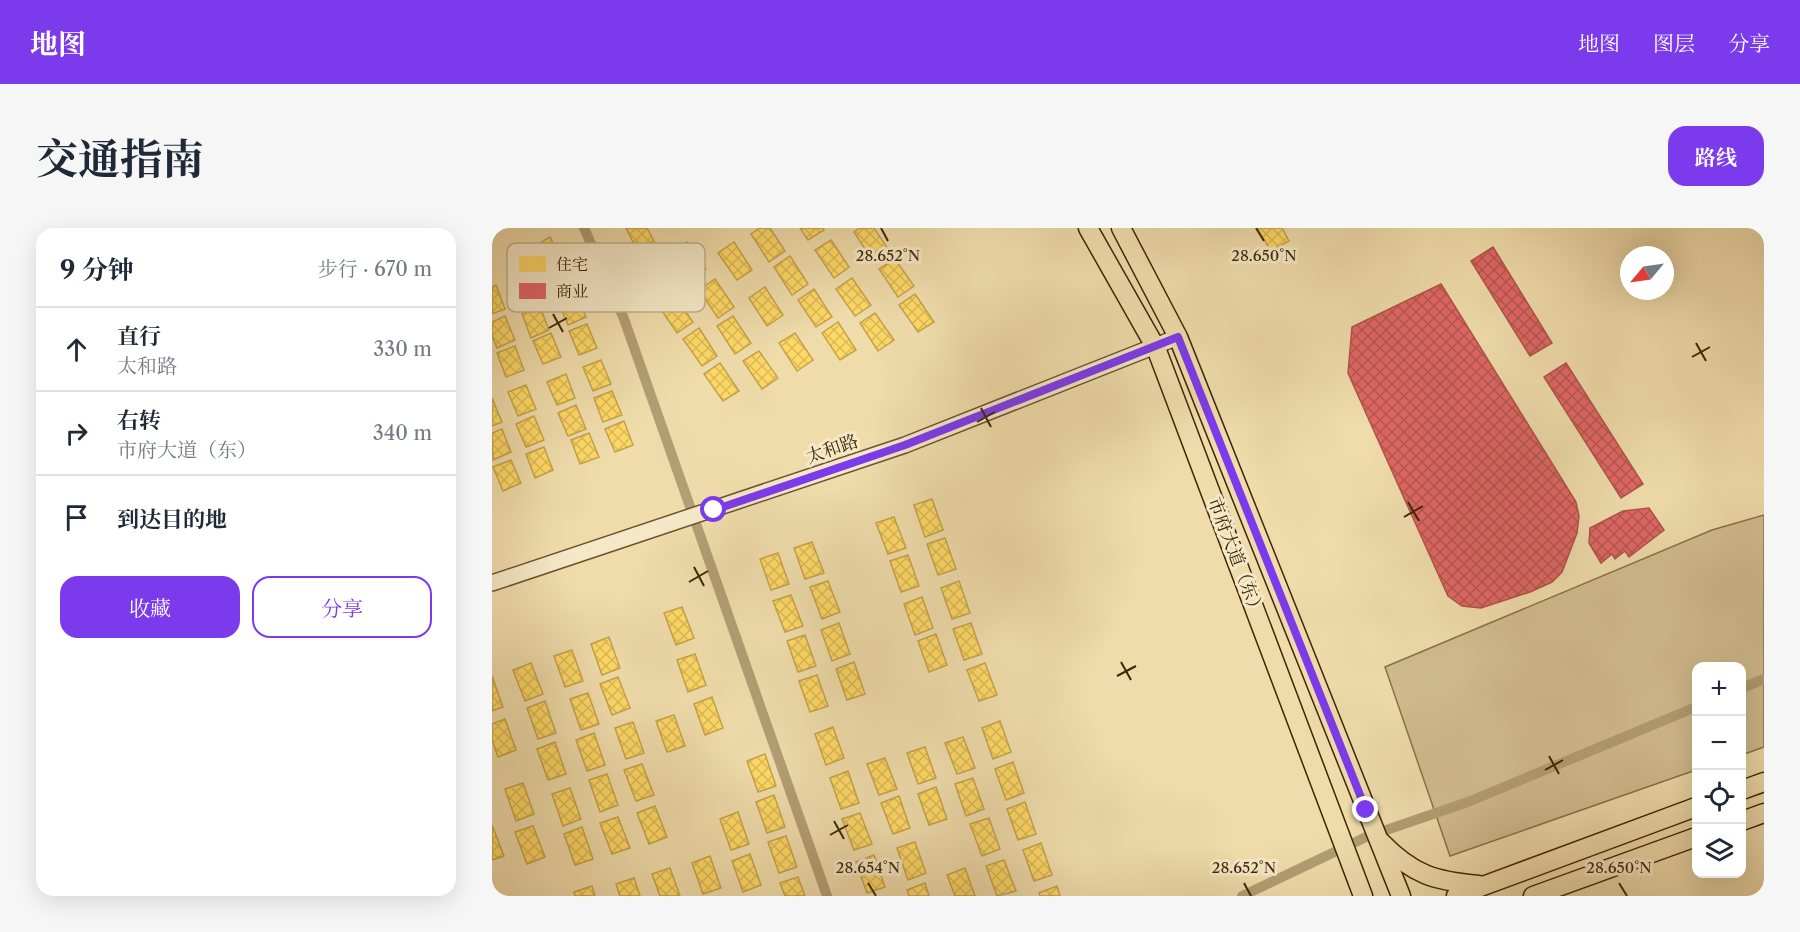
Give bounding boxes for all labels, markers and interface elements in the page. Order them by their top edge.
text: 地图 [30,27,86,61]
text: 地图 [1578,31,1620,56]
text: 图层 [1653,31,1695,56]
text: 分享 [1728,31,1770,56]
button: 路线 [1668,126,1764,186]
text: 交通指南 [36,133,204,185]
legend [507,243,705,312]
text: 28.652°N [856,246,920,265]
text: 28.650°N [1231,246,1297,265]
north arrow [1620,246,1674,300]
text: 9 分钟 [60,254,134,286]
text: 住宅 [556,254,588,274]
text: 步行 · 670 m [318,257,432,281]
text: 商业 [556,281,588,301]
text: 直行 [117,323,161,350]
icon: ahead [60,333,93,366]
text: 330 m [373,337,432,361]
text: 太和路 [117,354,177,378]
text: 右转 [117,407,161,434]
icon: right [60,417,93,450]
text: 340 m [373,421,432,445]
street label: 太和路 [803,430,861,468]
text: 市府大道（东） [117,438,257,462]
street label: 市府大道（东） [1203,494,1269,620]
route start [700,496,726,522]
icon: arrive [60,501,93,534]
text: 到达目的地 [117,506,227,533]
button: 收藏 [60,576,240,638]
button: 分享 [252,576,432,638]
map controls [1692,662,1746,878]
button: + [1692,662,1746,716]
button: − [1692,716,1746,770]
button: locate [1692,770,1746,824]
route end [1352,796,1378,822]
button: layers [1692,824,1746,878]
text: 28.654°N [836,858,900,877]
text: 28.652°N [1212,858,1276,877]
text: 28.650°N [1586,858,1652,877]

